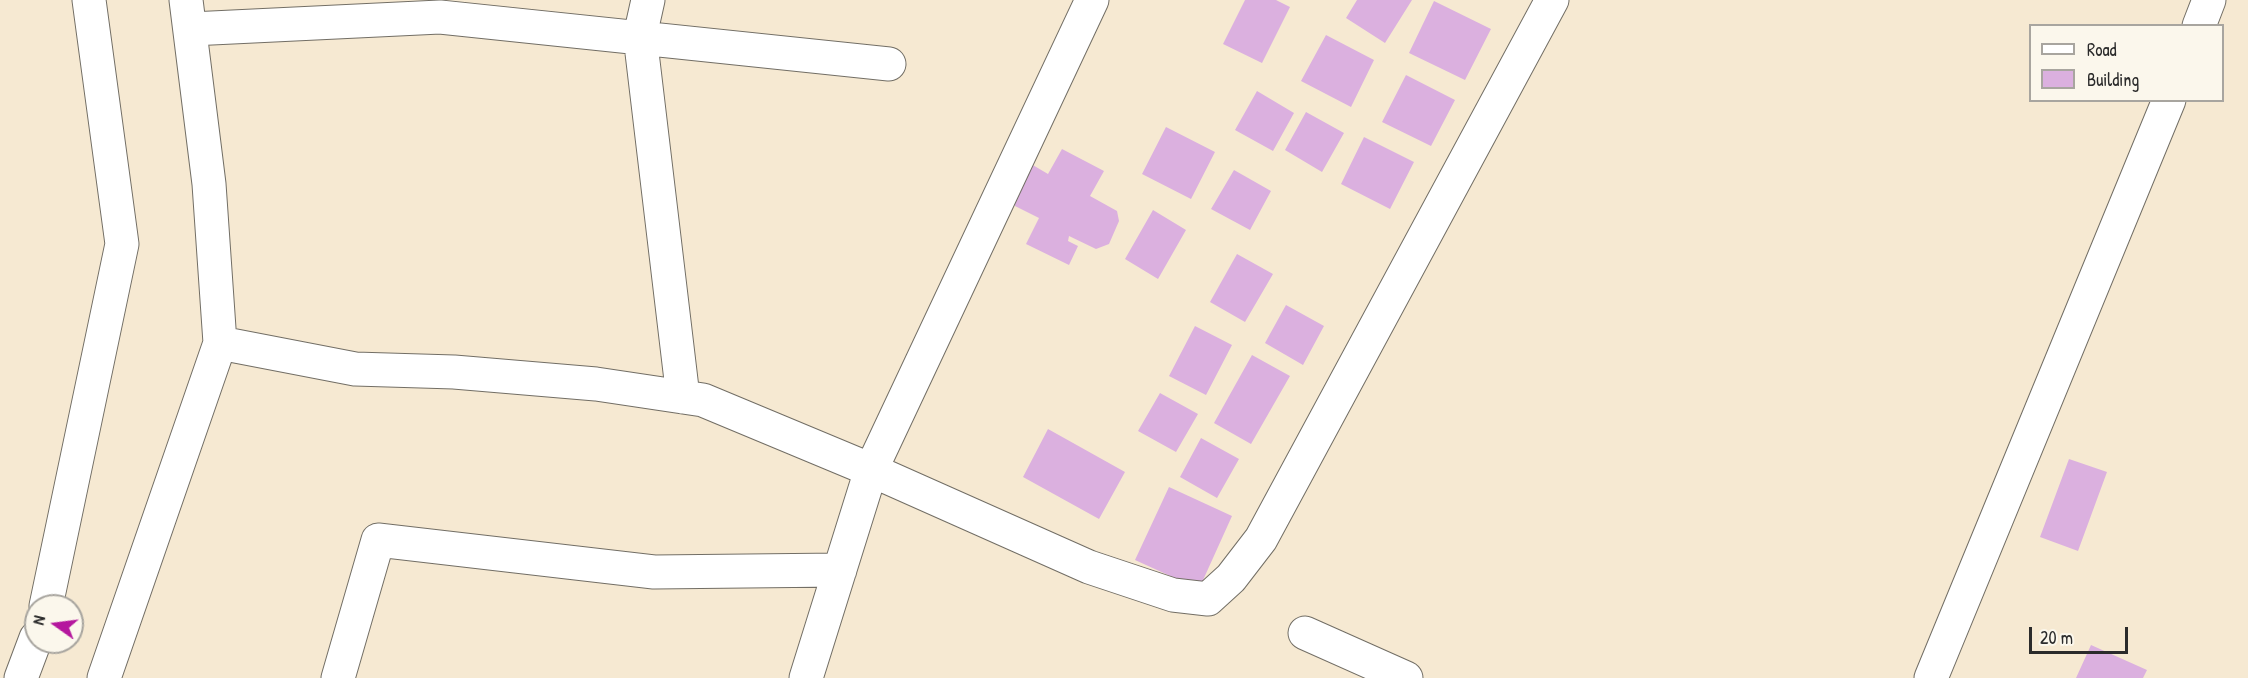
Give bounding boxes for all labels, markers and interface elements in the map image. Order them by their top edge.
legend [2029,24,2224,102]
text: Road [2087,37,2117,62]
text: Building [2087,67,2139,92]
north arrow [24,594,84,654]
text: N [27,613,50,627]
scale bar [2032,615,2131,653]
text: 20 m [2040,625,2073,650]

